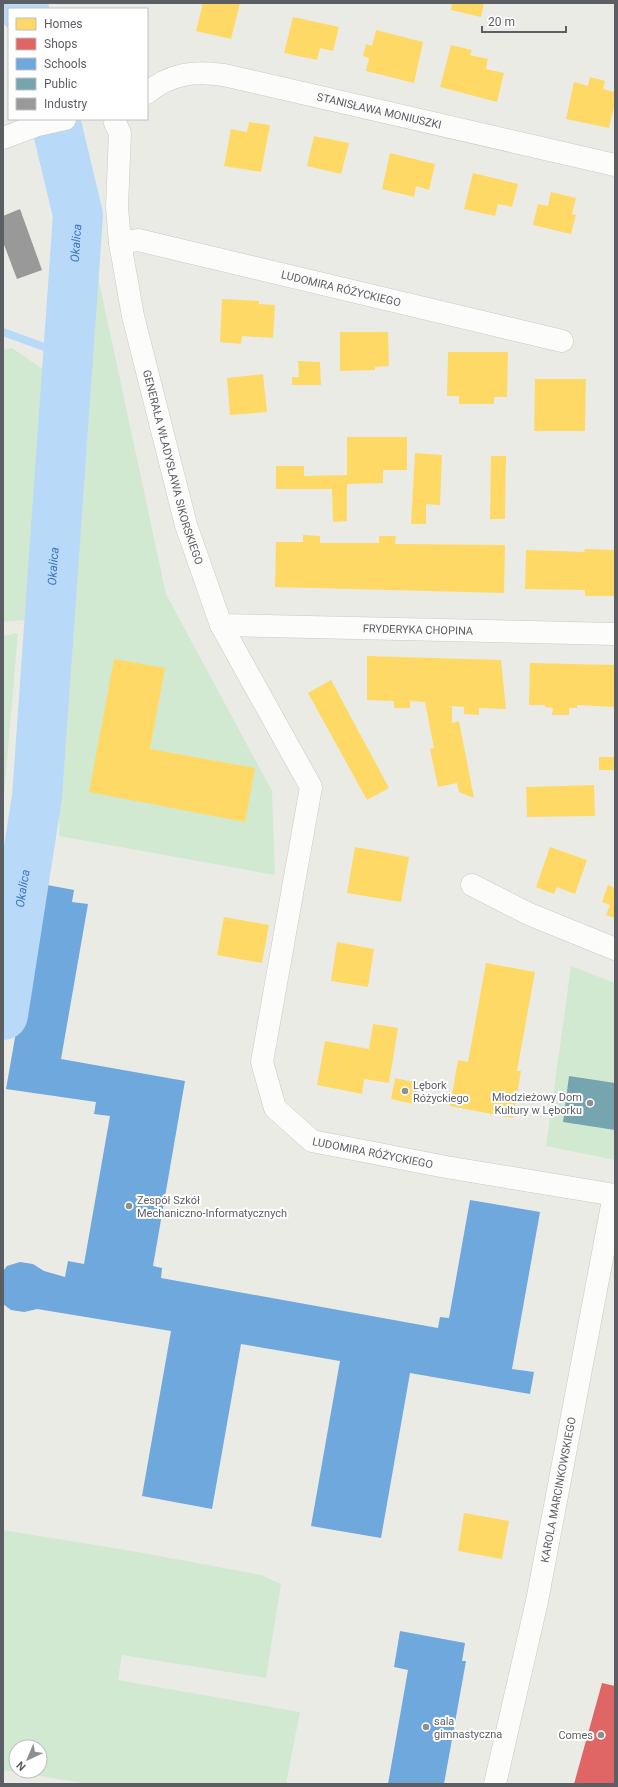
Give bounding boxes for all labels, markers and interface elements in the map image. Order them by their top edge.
legend [8,8,148,120]
scale bar [482,8,566,34]
text: 20 m [488,15,515,29]
text: Homes [44,17,82,31]
text: Shops [44,37,78,51]
text: Schools [44,57,87,71]
text: Public [44,77,77,91]
street label: STANISŁAWA MONIUSZKI [315,91,443,132]
text: Industry [44,97,88,111]
water label: Okalica [68,223,84,263]
street label: LUDOMIRA RÓŻYCKIEGO [280,268,402,309]
street label: GENERAŁA WŁADYSŁAWA SIKORSKIEGO [140,369,205,567]
water label: Okalica [45,547,62,586]
street label: FRYDERYKA CHOPINA [363,622,474,638]
water label: Okalica [13,868,33,909]
place label: Lębork Różyckiego [413,1079,469,1105]
marker: Lębork Różyckiego [400,1086,410,1096]
place label: Młodzieżowy Dom Kultury w Lęborku [492,1091,582,1117]
marker: Młodzieżowy Dom Kultury w Lęborku [585,1098,595,1108]
street label: LUDOMIRA RÓŻYCKIEGO [311,1135,434,1171]
place label: Zespół Szkół Mechaniczno-Informatycznych [137,1194,287,1220]
marker: Zespół Szkół Mechaniczno-Informatycznych [124,1201,134,1211]
street label: KAROLA MARCINKOWSKIEGO [538,1416,579,1564]
place label: sala gimnastyczna [434,1715,502,1741]
marker: sala gimnastyczna [421,1722,431,1732]
place label: Comes [558,1729,593,1742]
marker: Comes [596,1730,606,1740]
north arrow [8,1739,48,1779]
text: N [14,1758,29,1773]

